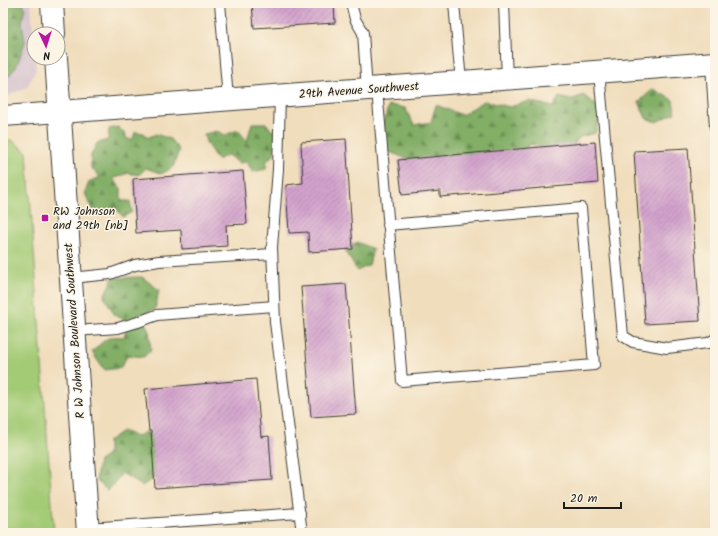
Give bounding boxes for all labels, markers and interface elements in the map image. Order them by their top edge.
north arrow [26,26,66,66]
text: N [42,46,51,64]
street label: 29th Avenue Southwest [298,77,420,104]
place label: RW Johnson and 29th [nb] [53,202,128,235]
marker: RW Johnson and 29th [nb] [40,213,50,223]
street label: R W Johnson Boulevard Southwest [59,242,90,420]
scale bar [564,484,621,510]
text: 20 m [570,489,598,508]

